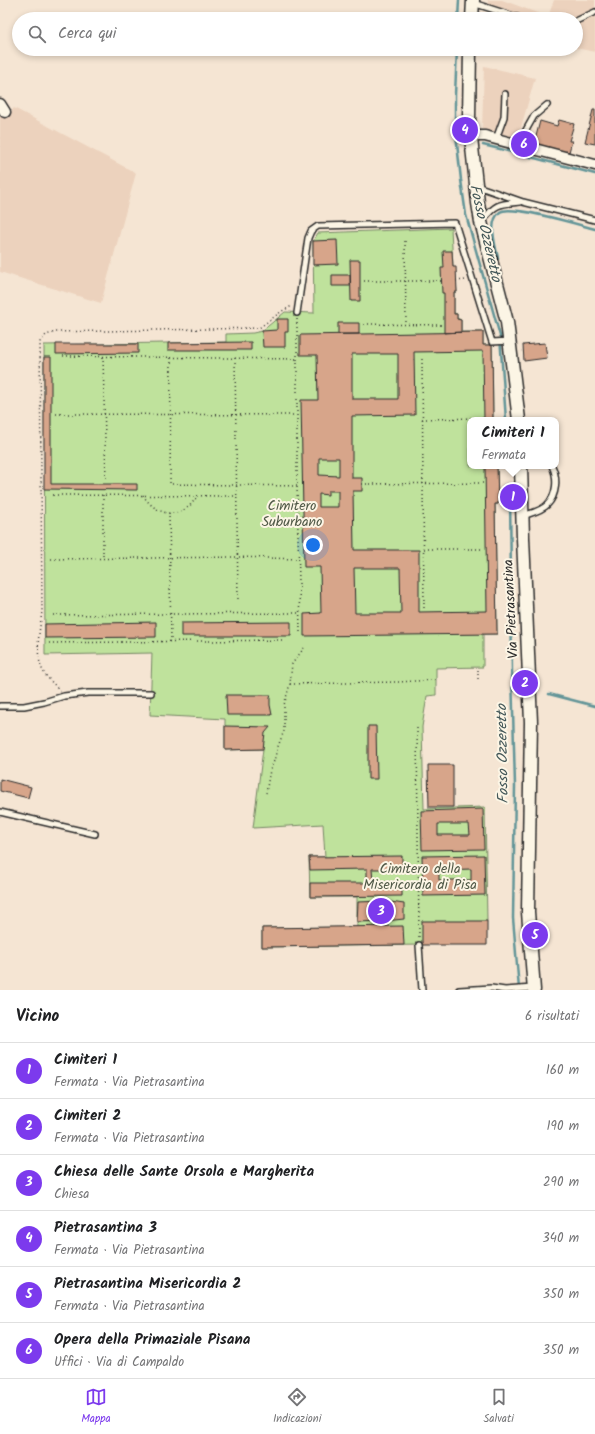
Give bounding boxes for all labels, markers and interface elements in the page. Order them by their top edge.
search box [12,12,583,56]
text: Cerca qui [58,22,116,46]
icon: search [26,23,48,45]
pin: 4 [452,115,478,145]
pin: 6 [511,129,537,159]
water label: Fosso Ozzeretto [462,182,508,285]
popup [467,417,559,469]
text: Cimiteri 1 [481,421,545,445]
text: Fermata [481,445,526,466]
pin: 1 [500,482,526,512]
park label: Cimitero Suburbano [262,495,322,533]
your location [303,535,323,555]
street label: Via Pietrasantina [497,559,525,659]
pin: 2 [512,668,538,698]
water label: Fosso Ozzeretto [490,703,516,804]
park label: Cimitero della Misericordia di Pisa [363,858,477,896]
pin: 3 [368,896,394,926]
pin: 5 [522,920,548,950]
text: Vicino [16,1003,59,1030]
text: 6 risultati [525,1006,579,1027]
text: Cimiteri 1 [54,1048,117,1072]
text: 1 [27,1060,31,1081]
text: 160 m [546,1060,579,1081]
text: Fermata · Via Pietrasantina [54,1072,205,1093]
text: Cimiteri 2 [54,1104,121,1128]
text: 2 [25,1116,33,1137]
text: 190 m [547,1116,579,1137]
text: Fermata · Via Pietrasantina [54,1128,205,1149]
text: Chiesa delle Sante Orsola e Margherita [54,1160,314,1184]
text: 3 [25,1172,33,1193]
text: 290 m [543,1172,579,1193]
text: Chiesa [54,1184,89,1205]
text: Pietrasantina 3 [54,1216,157,1240]
text: 4 [25,1228,33,1249]
text: 340 m [542,1228,579,1249]
text: Fermata · Via Pietrasantina [54,1240,205,1261]
text: Pietrasantina Misericordia 2 [54,1272,241,1296]
text: 5 [26,1284,32,1305]
text: 350 m [543,1284,579,1305]
text: Fermata · Via Pietrasantina [54,1296,205,1317]
text: Opera della Primaziale Pisana [54,1328,250,1352]
text: 6 [25,1340,33,1361]
text: 350 m [543,1340,579,1361]
text: Uffici · Via di Campaldo [54,1352,184,1373]
tab: Mappa [81,1386,111,1428]
tab: Indicazioni [273,1386,321,1428]
tab: Salvati [484,1386,514,1428]

